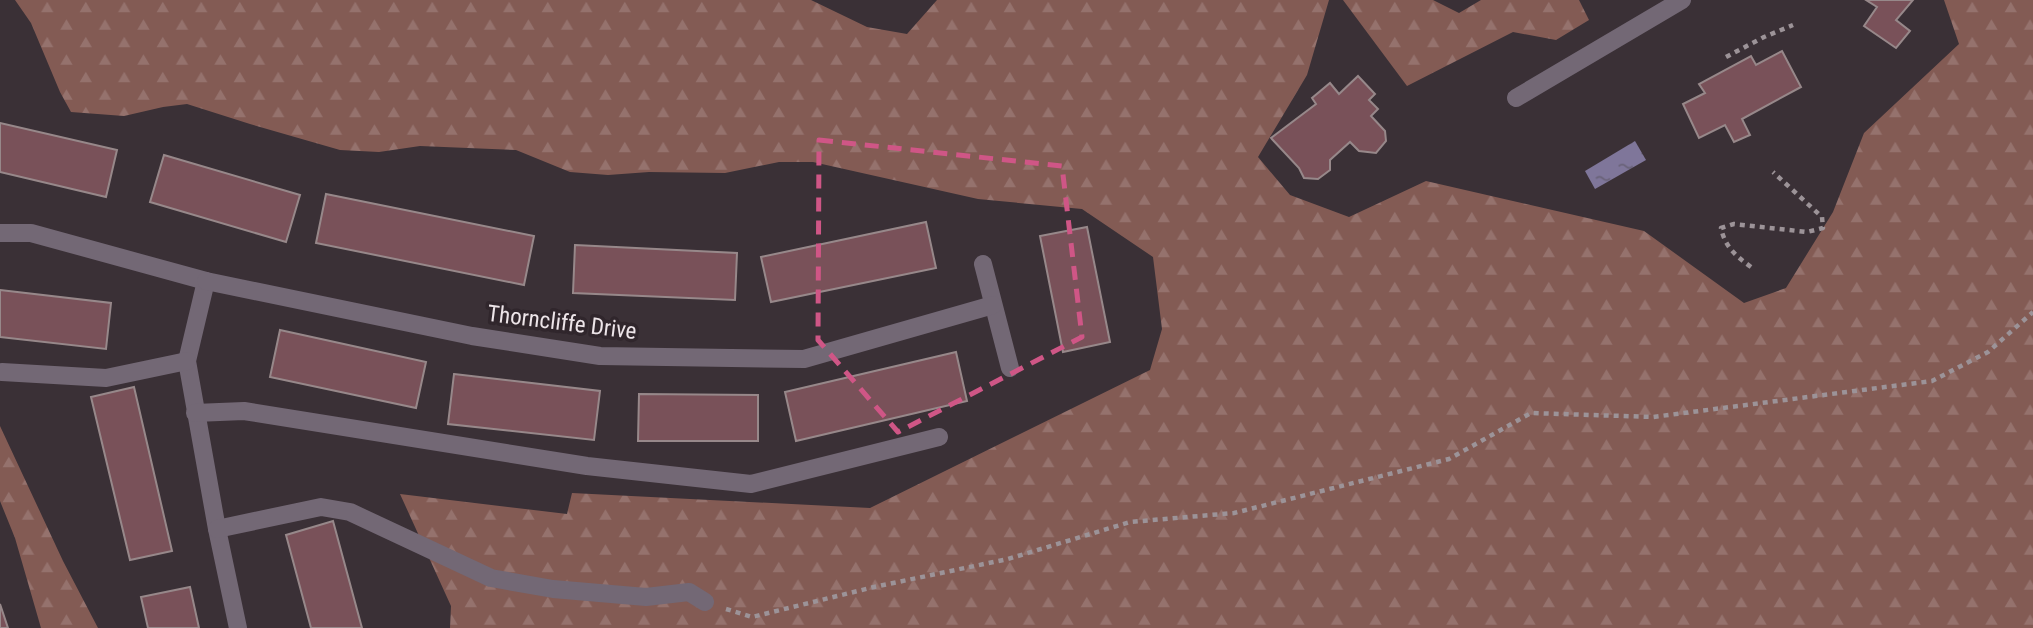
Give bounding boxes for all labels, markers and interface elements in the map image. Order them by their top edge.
street label: Thorncliffe Drive [486,300,638,345]

